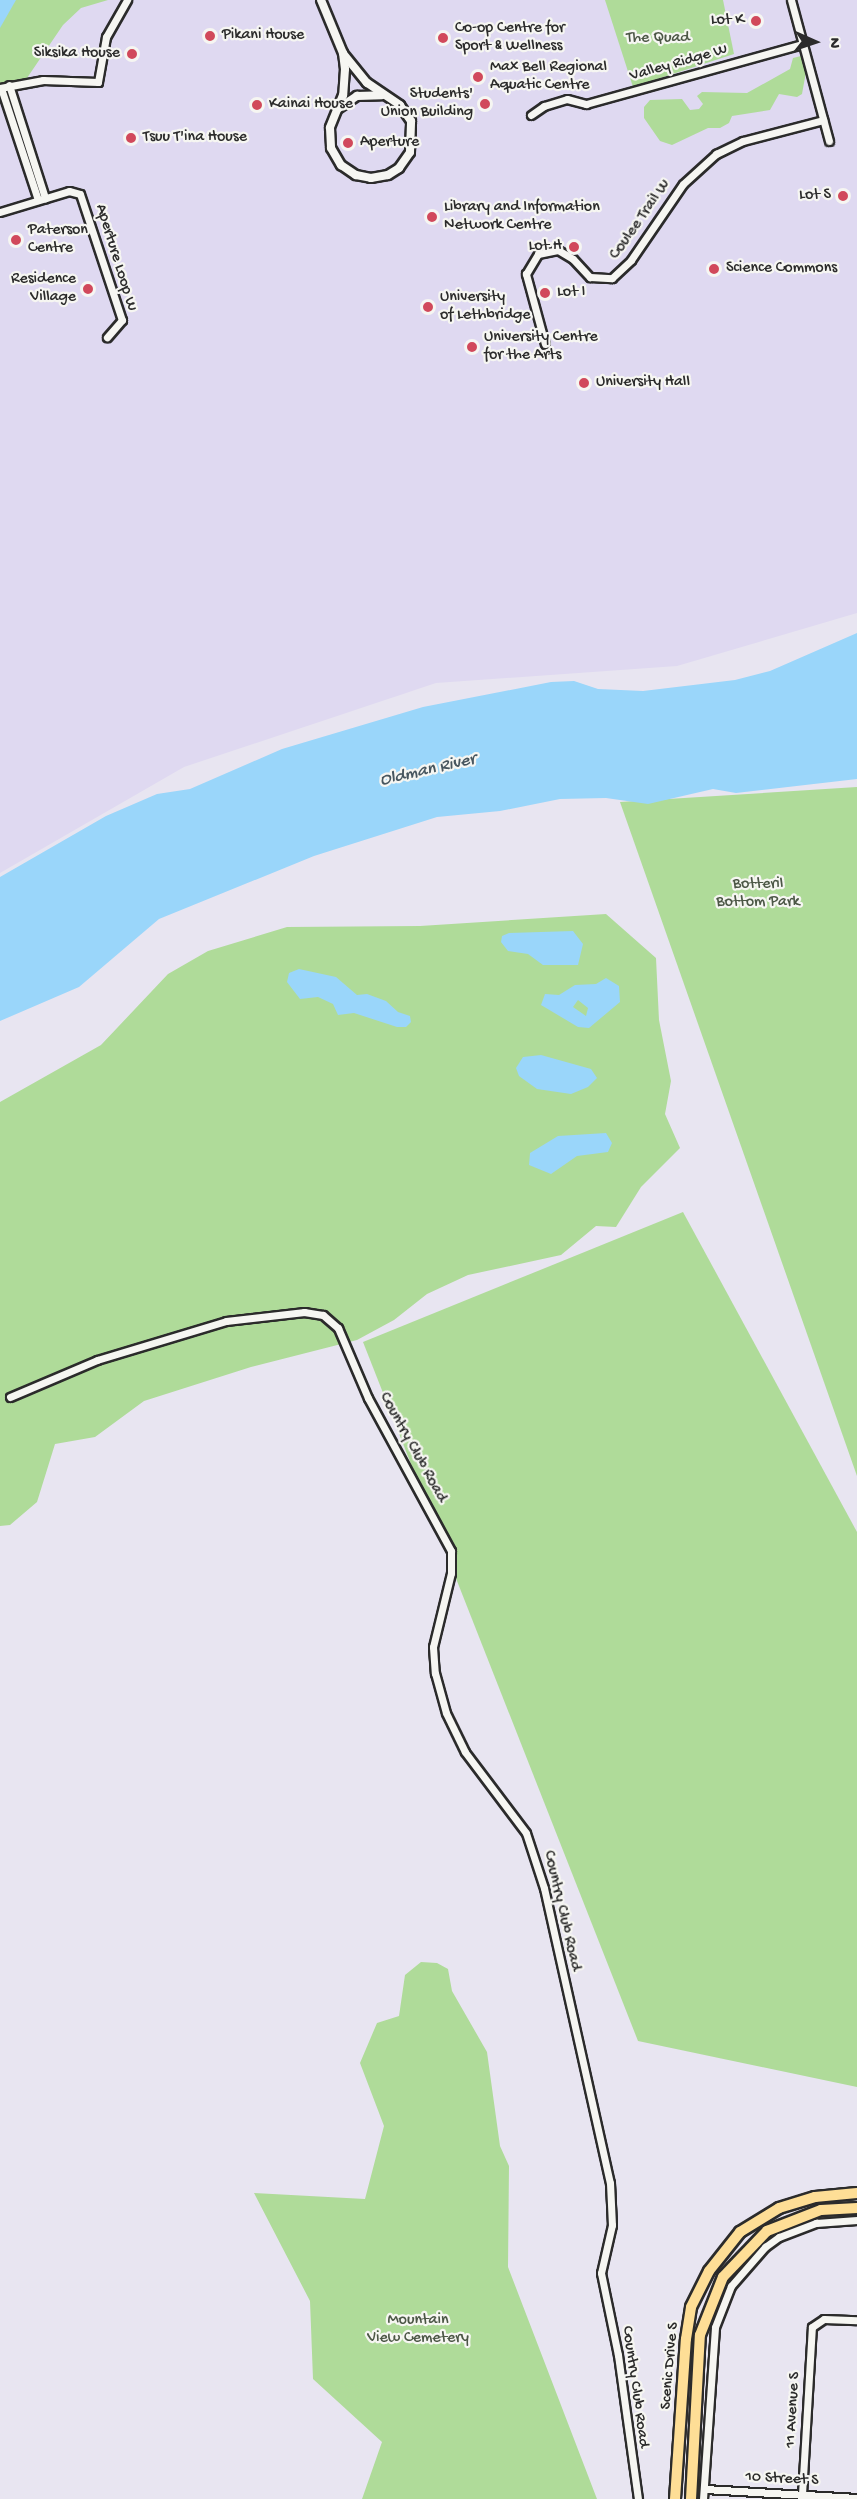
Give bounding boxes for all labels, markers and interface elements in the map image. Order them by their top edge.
place label: Lot K [711,11,744,31]
north arrow [785,12,845,72]
marker: Lot K [749,14,763,28]
place label: Co-op Centre for Sport & Wellness [455,19,565,57]
place label: Pikani House [222,26,304,46]
marker: Pikani House [203,29,217,43]
park label: The Quad [626,29,690,49]
marker: Co-op Centre for Sport & Wellness [436,31,450,45]
text: N [824,37,843,49]
street label: Valley Ridge W [628,41,730,87]
place label: Siksika House [34,44,120,64]
marker: Siksika House [125,47,139,61]
place label: Max Bell Regional Aquatic Centre [490,58,607,96]
marker: Max Bell Regional Aquatic Centre [471,70,485,84]
place label: Students' Union Building [381,85,473,123]
place label: Kainai House [269,95,353,115]
marker: Students' Union Building [478,97,492,111]
marker: Kainai House [250,98,264,112]
place label: Tsuu T'ina House [143,128,247,148]
marker: Tsuu T'ina House [124,131,138,145]
place label: Aperture [360,133,419,153]
marker: Aperture [341,136,355,150]
street label: Coulee Trail W [606,176,676,264]
place label: Lot S [799,186,831,206]
marker: Lot S [836,189,850,203]
place label: Library and Information Network Centre [444,198,600,236]
street label: Aperture Loop W [90,202,140,314]
marker: Library and Information Network Centre [425,210,439,224]
place label: Paterson Centre [28,221,88,259]
marker: Paterson Centre [9,233,23,247]
place label: Lot H [528,237,562,257]
marker: Lot H [567,240,581,254]
place label: Science Commons [726,259,837,279]
marker: Science Commons [707,262,721,276]
place label: Residence Village [11,270,76,308]
marker: Residence Village [81,282,95,296]
place label: Lot I [557,283,585,303]
marker: Lot I [538,286,552,300]
place label: University of Lethbridge [440,288,531,326]
marker: University of Lethbridge [421,300,435,314]
place label: University Centre for the Arts [484,328,598,366]
marker: University Centre for the Arts [465,340,479,354]
place label: University Hall [596,373,690,393]
marker: University Hall [577,376,591,390]
water label: Oldman River [378,749,478,793]
park label: Botteril Bottom Park [716,875,800,913]
street label: Country Club Road [374,1390,450,1506]
street label: Country Club Road [538,1849,584,1973]
park label: Mountain View Cemetery [367,2311,469,2349]
street label: Scenic Drive S [658,2322,684,2410]
street label: Country Club Road [616,2325,652,2449]
street label: 11 Avenue S [782,2372,806,2448]
street label: 10 Street S [745,2468,819,2492]

